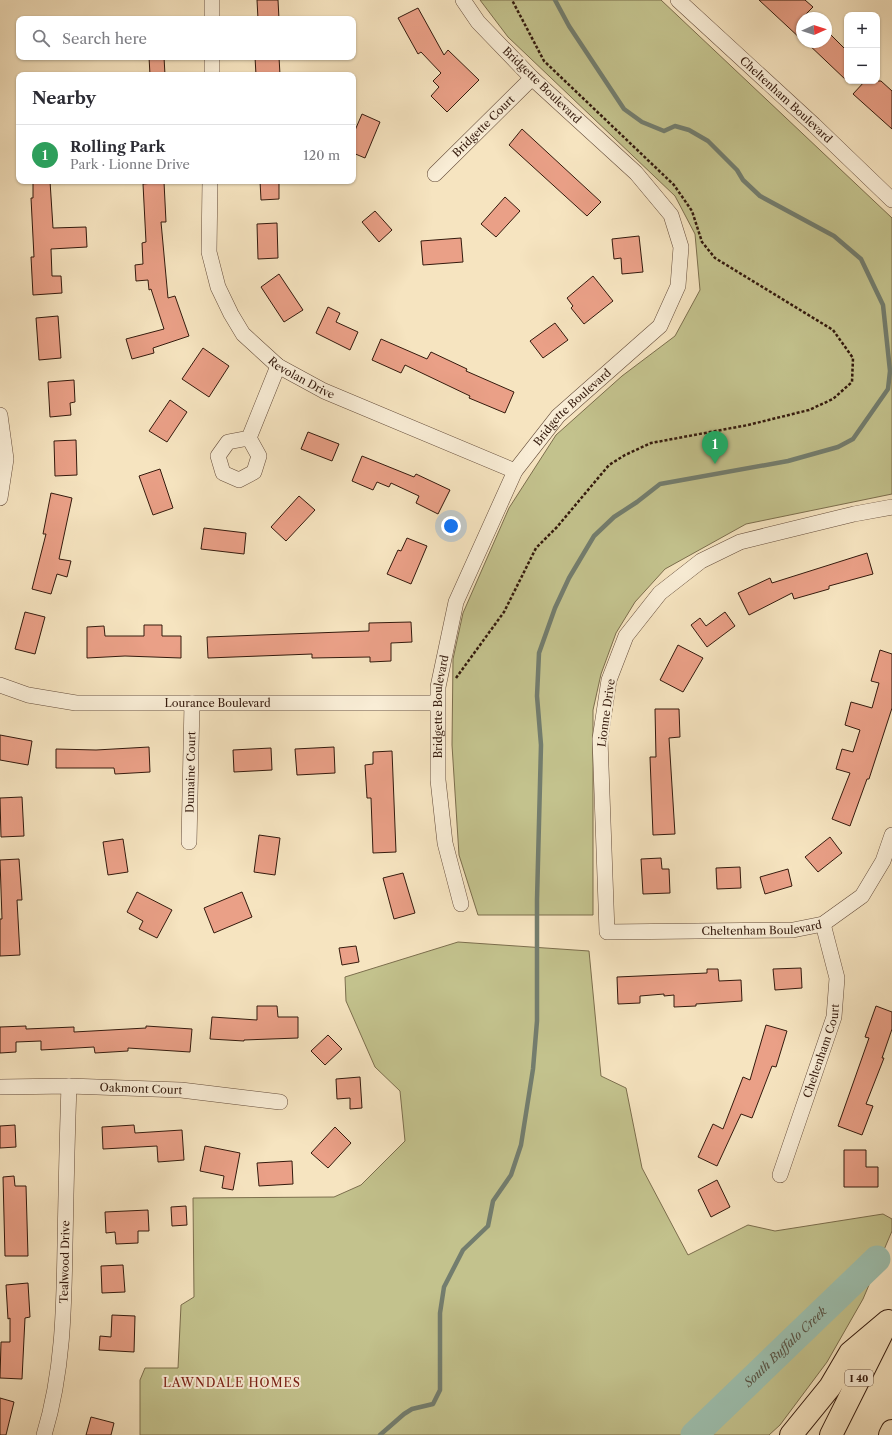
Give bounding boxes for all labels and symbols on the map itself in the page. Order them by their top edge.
north arrow [796,12,832,48]
street label: Bridgette Boulevard [500,44,585,126]
street label: Cheltenham Boulevard [737,53,835,146]
street label: Bridgette Court [449,92,517,160]
street label: Revolan Drive [265,354,337,402]
street label: Bridgette Boulevard [530,365,614,449]
pin: 1 [702,431,728,464]
your location [441,516,461,536]
street label: Bridgette Boulevard [431,653,452,759]
street label: Lionne Drive [594,678,618,748]
street label: Lourance Boulevard [165,696,271,710]
street label: Dumaine Court [183,731,198,813]
street label: Cheltenham Boulevard [701,917,823,938]
street label: Cheltenham Court [800,1003,842,1100]
street label: Oakmont Court [99,1080,183,1097]
street label: Tealwood Drive [57,1220,72,1304]
water label: South Buffalo Creek [740,1303,830,1390]
road number: I 40 [845,1370,873,1386]
district label: LAWNDALE HOMES [163,1375,301,1390]

